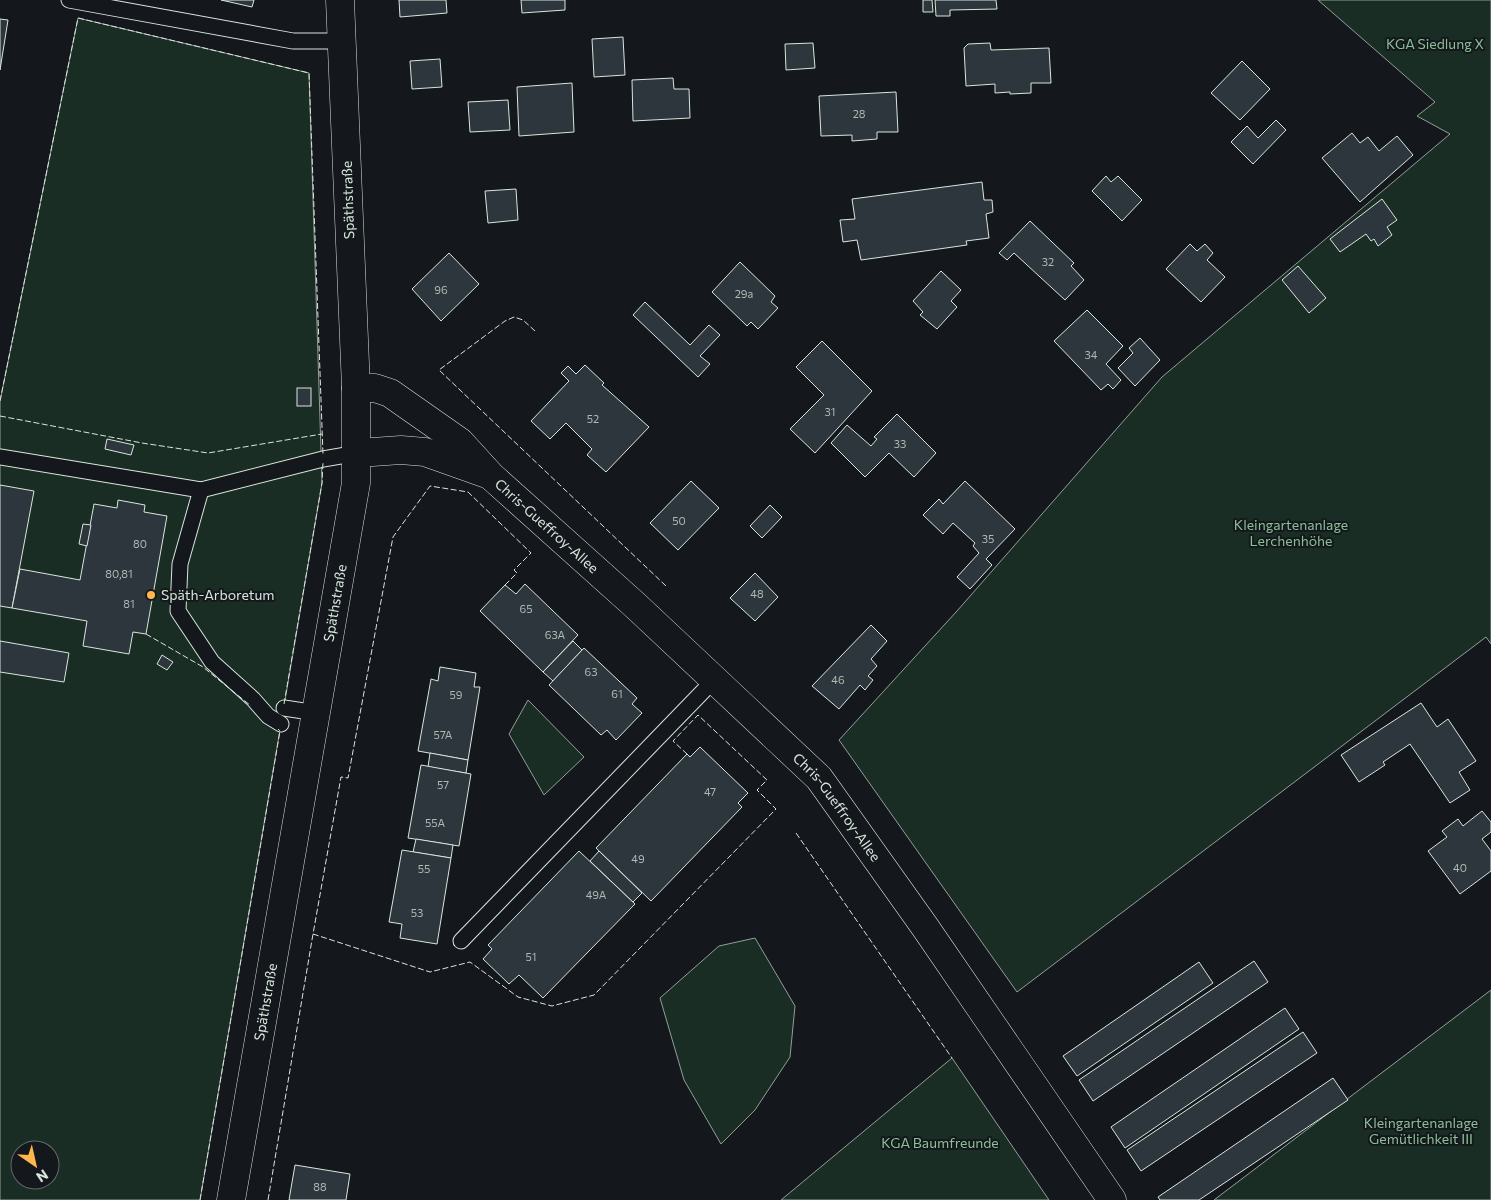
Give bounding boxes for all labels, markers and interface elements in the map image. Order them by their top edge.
park label: KGA Siedlung X [1386,35,1484,52]
house number: 28 [853,107,866,120]
street label: Späthstraße [338,161,357,239]
house number: 32 [1042,255,1054,268]
house number: 96 [434,283,448,296]
house number: 29a [735,287,753,300]
house number: 34 [1085,348,1098,361]
house number: 31 [825,405,835,418]
house number: 52 [587,412,599,425]
house number: 33 [894,437,906,450]
street label: Chris-Gueffroy-Allee [492,475,602,576]
house number: 50 [672,514,686,527]
park label: Kleingartenanlage Lerchenhöhe [1234,516,1348,549]
house number: 35 [982,532,994,545]
house number: 80 [133,537,147,550]
street label: Späthstraße [319,563,350,643]
house number: 80,81 [105,567,133,580]
place label: Späth-Arboretum [161,586,274,603]
house number: 48 [750,587,764,600]
marker: Späth-Arboretum [145,589,157,601]
house number: 81 [123,597,135,610]
house number: 65 [520,602,533,615]
house number: 63A [545,628,566,641]
house number: 63 [585,665,597,678]
house number: 46 [831,673,845,686]
house number: 61 [611,687,623,700]
house number: 59 [450,688,463,701]
house number: 57A [434,728,453,741]
street label: Chris-Gueffroy-Allee [790,749,885,864]
house number: 57 [437,778,449,791]
house number: 47 [704,785,716,798]
house number: 55A [425,816,445,829]
house number: 49 [631,852,645,865]
house number: 40 [1453,861,1467,874]
house number: 55 [418,862,430,875]
house number: 49A [586,888,607,901]
house number: 53 [411,906,423,919]
house number: 51 [525,950,537,963]
street label: Späthstraße [250,962,280,1042]
park label: Kleingartenanlage Gemütlichkeit III [1364,1114,1478,1147]
park label: KGA Baumfreunde [881,1134,999,1151]
north arrow [10,1140,60,1190]
text: N [33,1166,52,1186]
house number: 88 [313,1180,327,1193]

